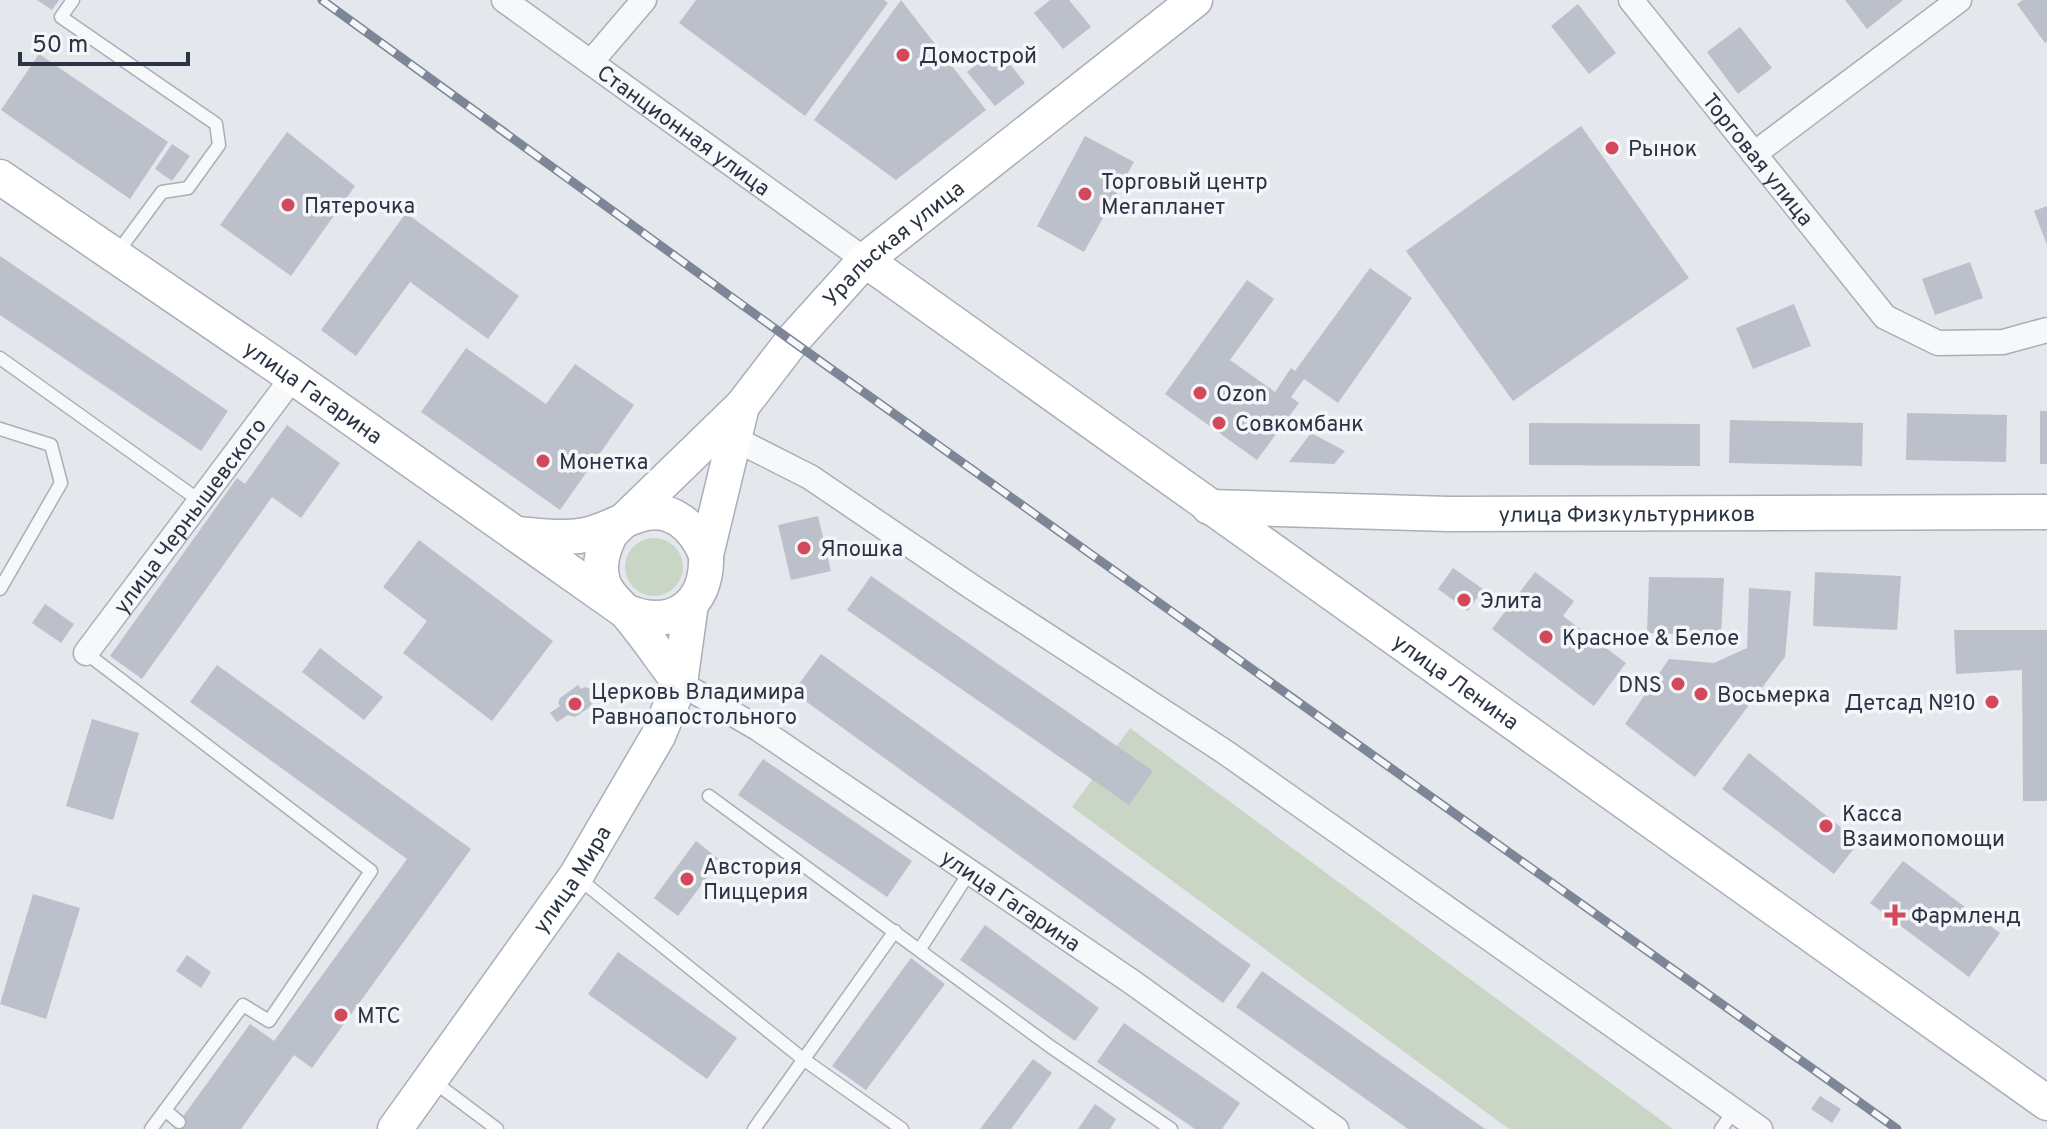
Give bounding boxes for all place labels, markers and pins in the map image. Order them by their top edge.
place label: Домострой [919,44,1037,71]
marker: Домострой [894,46,912,64]
place label: Рынок [1628,137,1697,164]
marker: Рынок [1603,139,1621,157]
place label: Торговый центр Мегапланет [1101,170,1268,222]
marker: Торговый центр Мегапланет [1076,185,1094,203]
place label: Пятерочка [304,194,415,221]
marker: Пятерочка [279,196,297,214]
place label: Ozon [1216,382,1267,409]
marker: Ozon [1191,384,1209,402]
place label: Совкомбанк [1235,412,1364,439]
marker: Совкомбанк [1210,414,1228,432]
place label: Монетка [559,450,648,477]
marker: Монетка [534,452,552,470]
place label: Япошка [820,537,903,564]
marker: Япошка [795,539,813,557]
place label: Элита [1480,589,1542,616]
marker: Элита [1455,591,1473,609]
place label: Красное & Белое [1562,626,1739,653]
marker: Красное & Белое [1537,628,1555,646]
place label: DNS [1618,673,1662,700]
marker: DNS [1669,675,1687,693]
place label: Церковь Владимира Равноапостольного [591,680,805,732]
place label: Восьмерка [1717,683,1830,710]
marker: Восьмерка [1692,685,1710,703]
place label: Детсад №10 [1844,691,1976,718]
marker: Детсад №10 [1983,693,2001,711]
marker: Церковь Владимира Равноапостольного [566,695,584,713]
place label: Касса Взаимопомощи [1842,802,2005,854]
marker: Касса Взаимопомощи [1817,817,1835,835]
place label: Австория Пиццерия [703,855,808,907]
marker: Австория Пиццерия [678,870,696,888]
place label: Фармленд [1911,904,2021,931]
marker: Фармленд [1886,906,1904,924]
place label: МТС [357,1004,401,1031]
marker: МТС [332,1006,350,1024]

